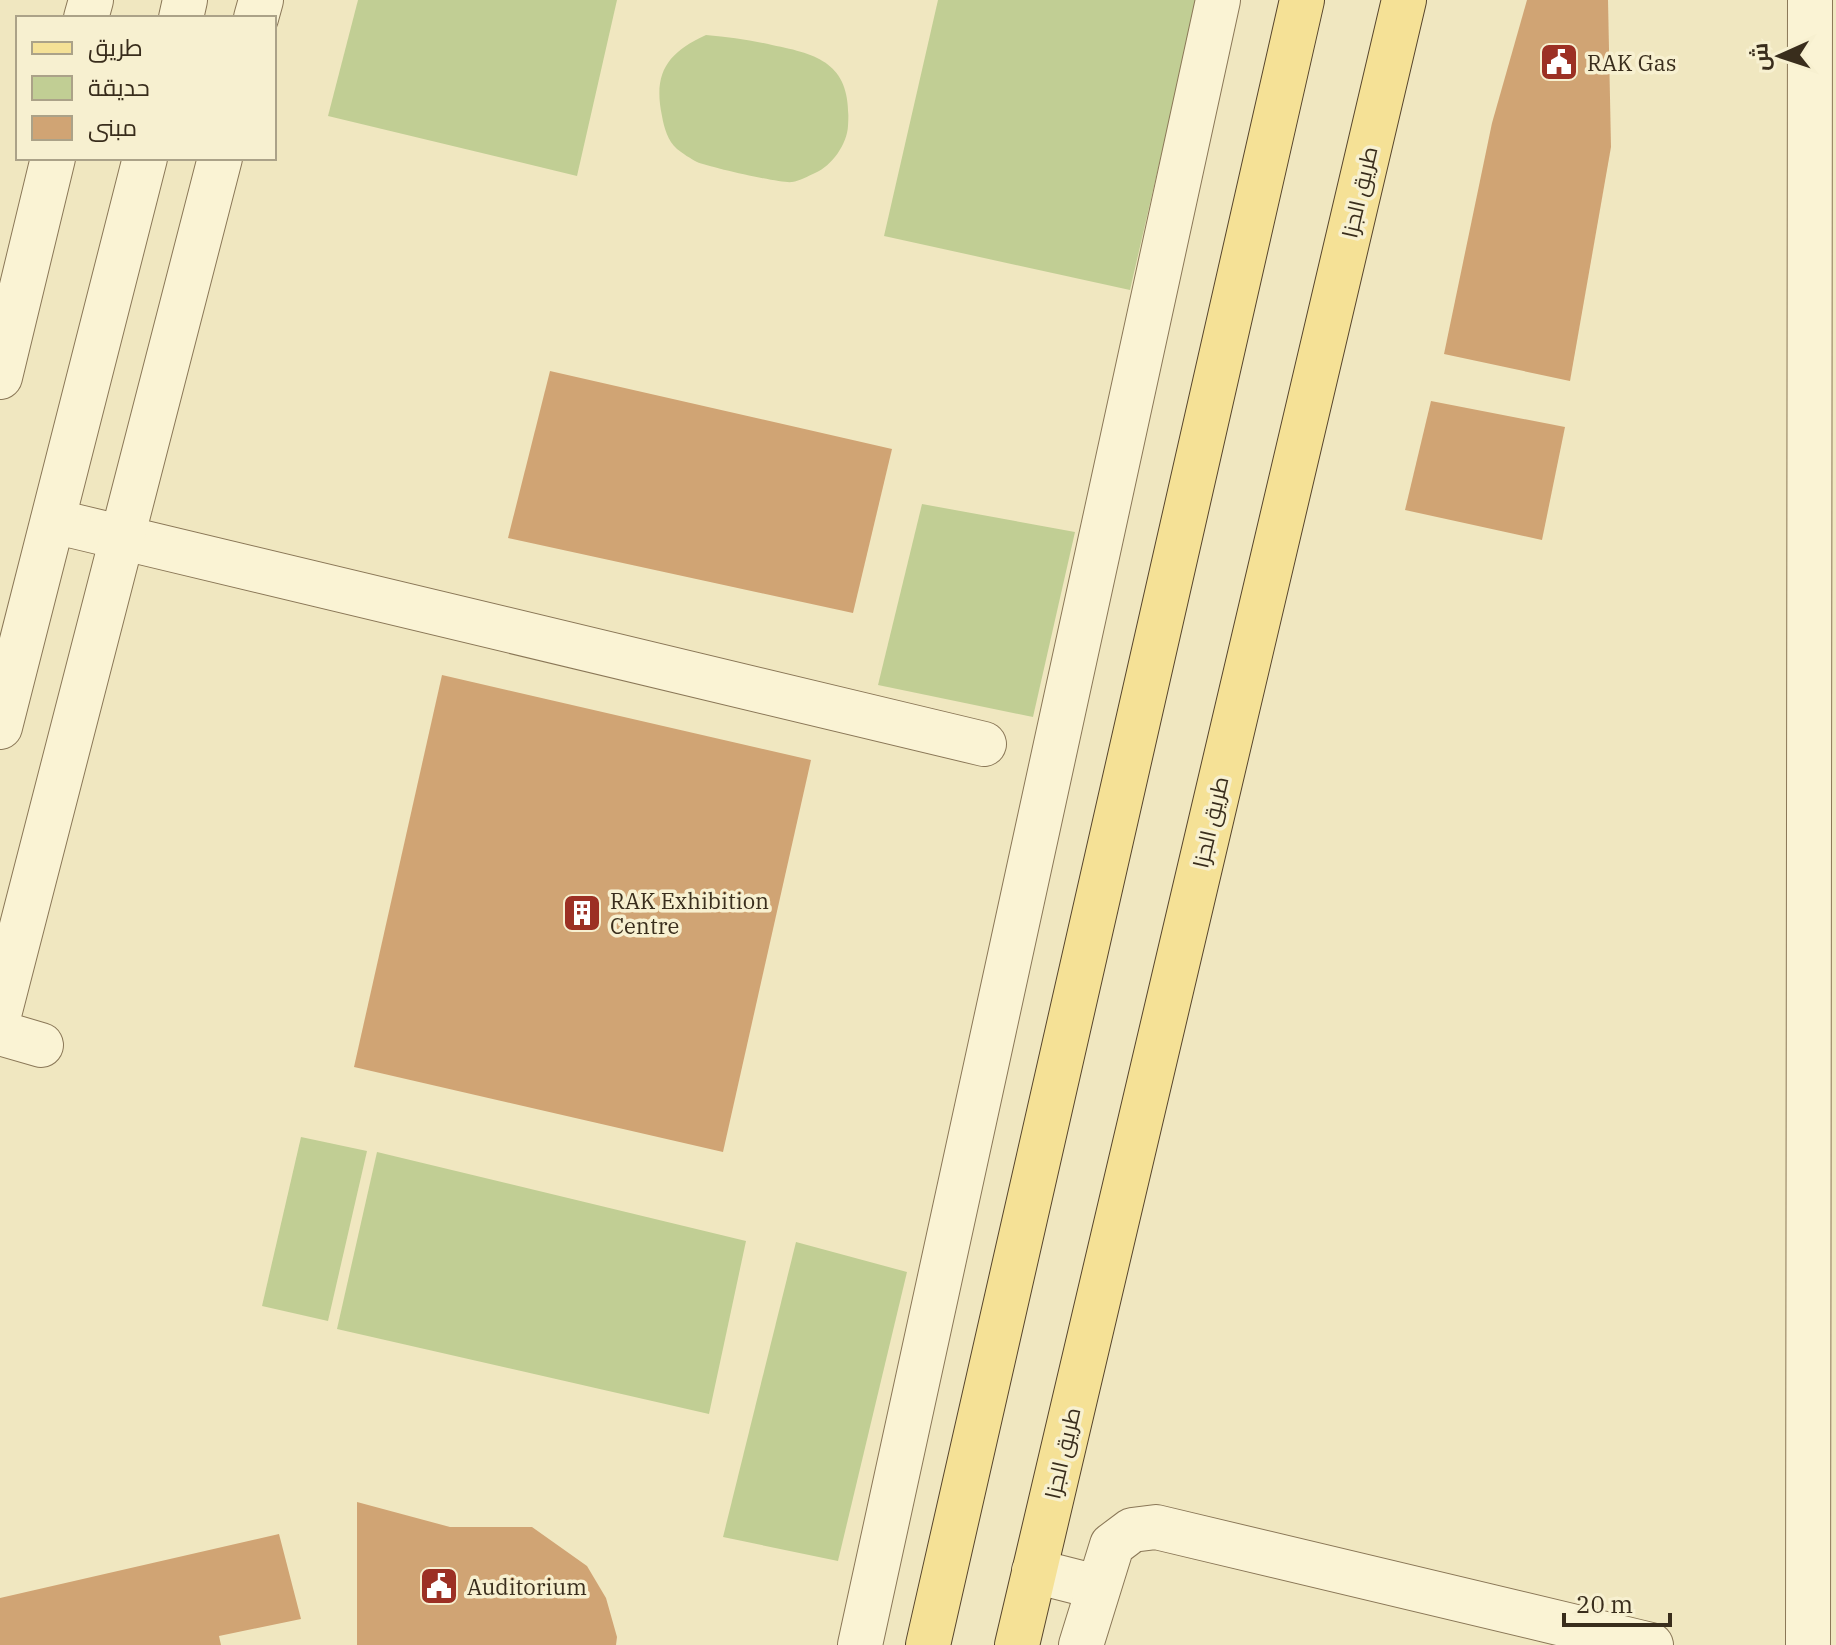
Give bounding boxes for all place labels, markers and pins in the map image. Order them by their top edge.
public building icon: RAK Gas [1538,41,1580,83]
place label: RAK Gas [1587,48,1677,77]
place label: RAK Exhibition Centre [610,886,769,940]
building icon: RAK Exhibition Centre [561,892,603,934]
public building icon: Auditorium [418,1565,460,1607]
place label: Auditorium [467,1572,587,1601]

